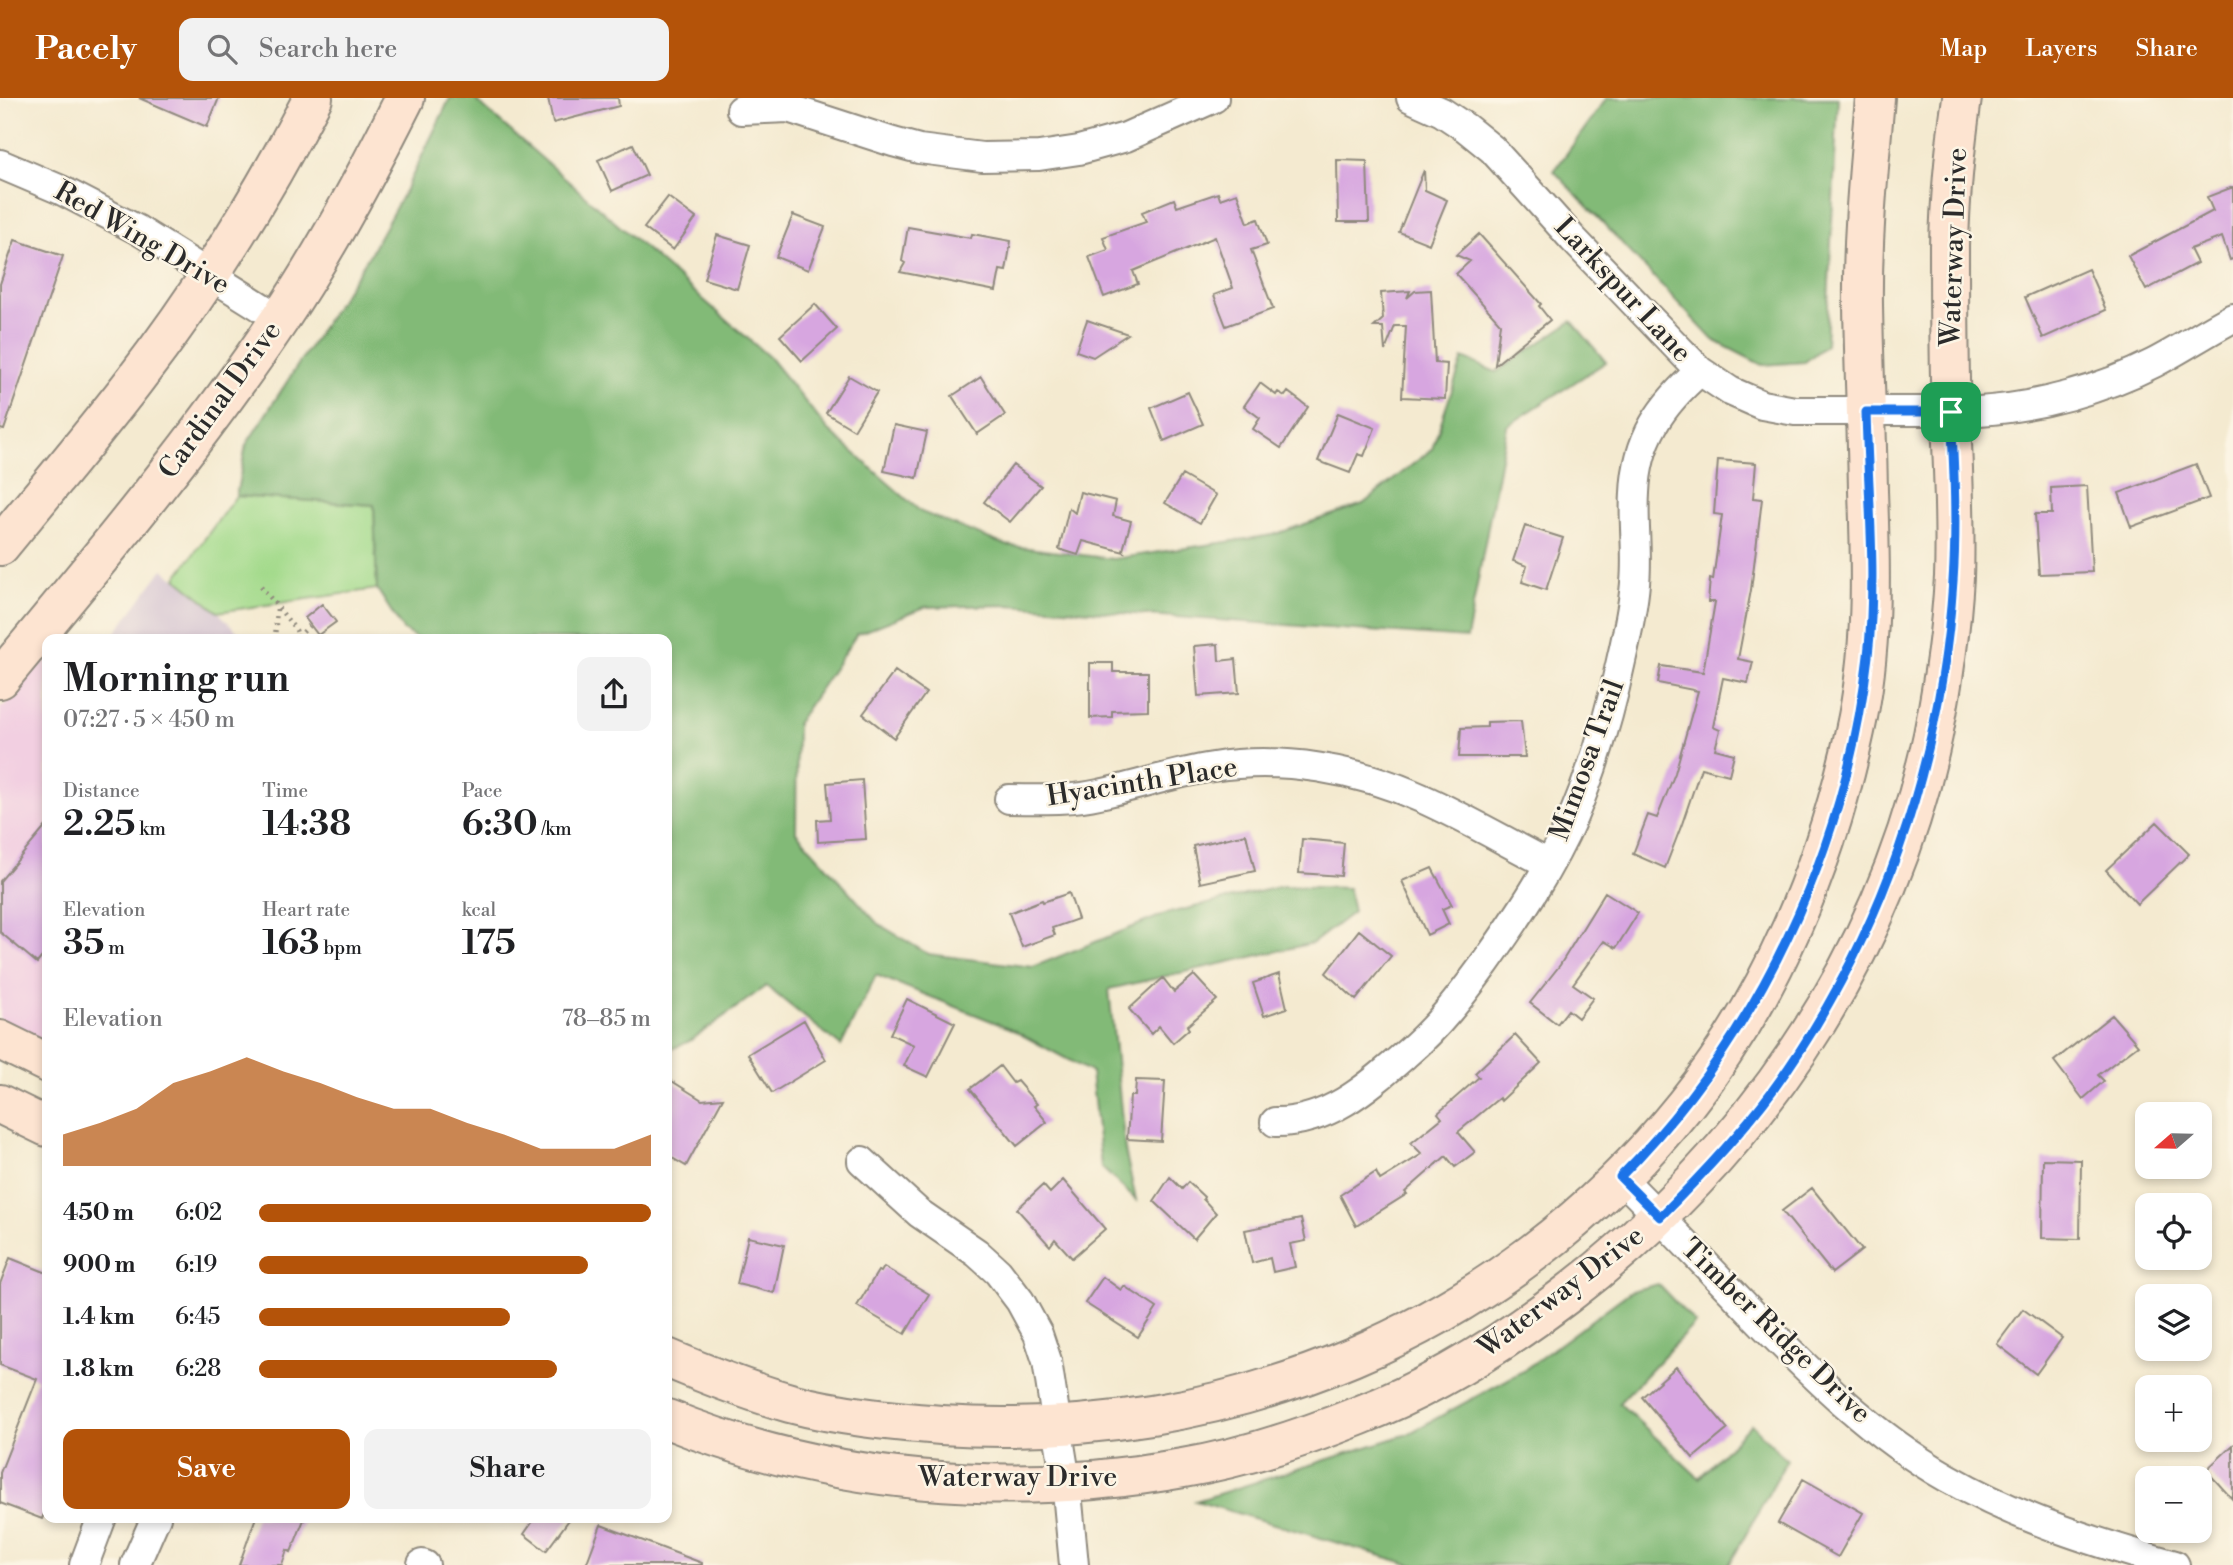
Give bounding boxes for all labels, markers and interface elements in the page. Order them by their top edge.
search box [179,18,669,81]
text: Pacely [35,29,137,70]
icon: search [203,30,241,68]
text: Search here [259,33,397,65]
text: Map [1940,34,1987,64]
text: Layers [2025,34,2097,64]
text: Share [2135,34,2198,64]
street label: Waterway Drive [1933,147,1975,348]
street label: Red Wing Drive [48,174,236,302]
street label: Larkspur Lane [1547,210,1699,370]
street label: Cardinal Drive [151,314,289,486]
pin [1921,382,1981,442]
icon: arrive [1932,393,1970,431]
text: Morning run [63,656,289,703]
button: share [577,657,651,731]
street label: Mimosa Trail [1542,675,1632,845]
text: 07:27 · 5 × 450 m [63,706,235,734]
street label: Hyacinth Place [1044,750,1240,814]
text: Distance [63,779,140,803]
text: Time [262,779,308,803]
text: Pace [462,779,502,803]
text: 2.25 [63,803,135,846]
text: 14:38 [262,803,351,846]
text: 6:30 [462,803,538,846]
text: km [135,817,166,841]
text: /km [538,817,572,841]
text: Elevation [63,898,145,922]
text: Heart rate [262,898,350,922]
text: kcal [462,898,496,922]
text: 35 [63,922,104,965]
text: 163 [262,922,320,965]
text: 175 [462,922,516,965]
text: m [104,936,125,960]
text: bpm [320,936,362,960]
text: Elevation [63,1005,163,1033]
text: 78–85 m [562,1005,651,1033]
north arrow [2135,1102,2212,1180]
map controls [2135,1102,2212,1543]
button: locate [2135,1193,2212,1270]
text: 450 m [63,1199,134,1227]
text: 6:02 [175,1199,222,1227]
street label: Waterway Drive [1470,1218,1651,1366]
street label: Timber Ridge Drive [1674,1231,1878,1431]
text: 900 m [63,1251,136,1279]
text: 6:19 [175,1251,217,1279]
button: layers [2135,1284,2212,1361]
text: 1.4 km [63,1303,135,1331]
text: 6:45 [175,1303,221,1331]
text: 1.8 km [63,1355,134,1383]
text: 6:28 [175,1355,221,1383]
button: + [2135,1375,2212,1452]
button: Save [63,1429,350,1509]
button: Share [364,1429,651,1509]
street label: Waterway Drive [918,1460,1117,1495]
button: − [2135,1466,2212,1543]

